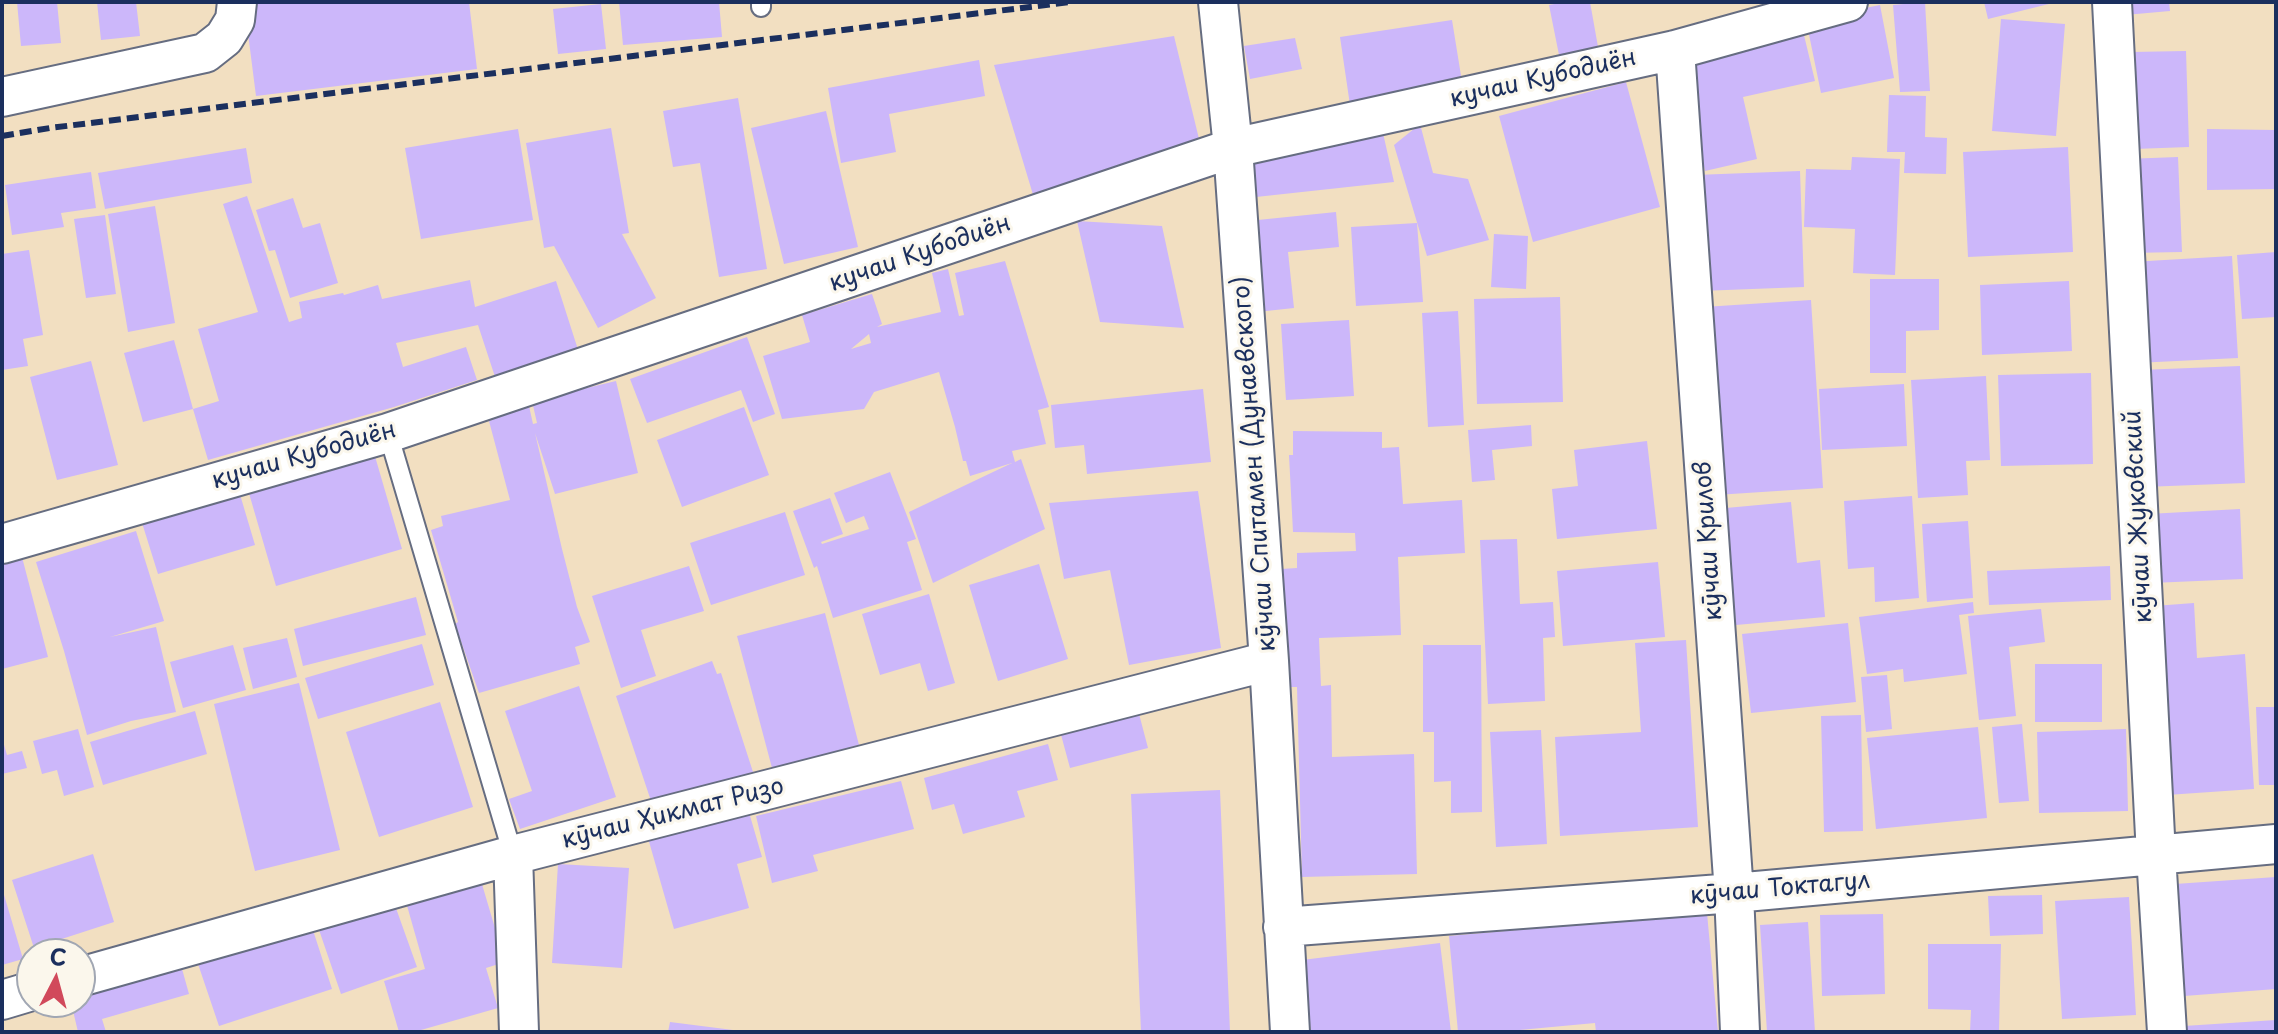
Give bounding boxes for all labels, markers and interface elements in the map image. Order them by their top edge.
street label: кучаи Кубодиён [1447,44,1639,114]
street label: кучаи Кубодиён [825,209,1015,299]
street label: кӯчаи Спитамен (Дунаевского) [1227,275,1283,653]
street label: кӯчаи Жуковский [2119,410,2159,624]
street label: кучаи Кубодиён [209,416,399,496]
street label: кӯчаи Крилов [1689,460,1729,622]
street label: кӯчаи Ҳикмат Ризо [559,772,787,856]
street label: кӯчаи Токтагул [1689,867,1871,911]
north arrow [16,938,96,1018]
text: С [48,938,68,973]

